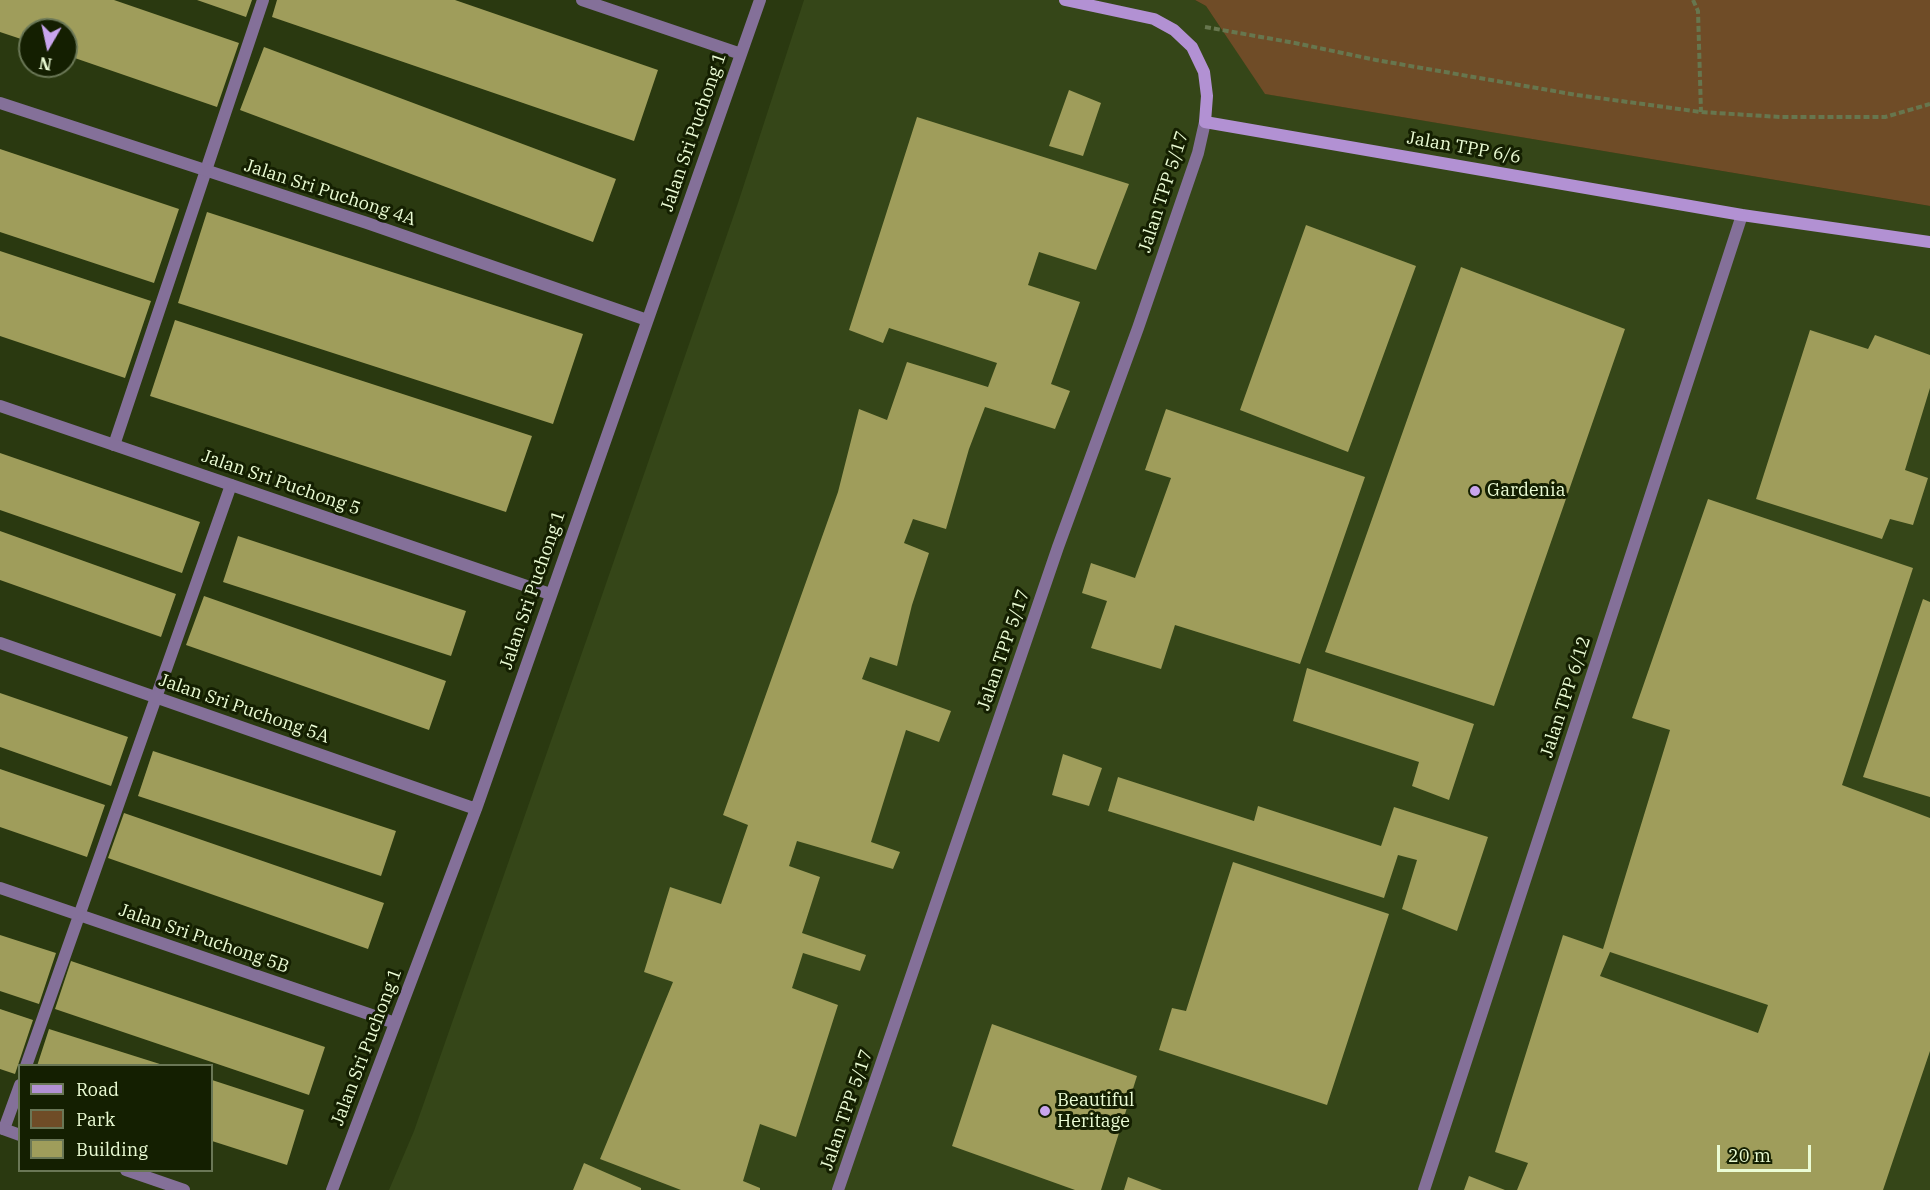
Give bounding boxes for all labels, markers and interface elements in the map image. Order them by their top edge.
north arrow [18,18,78,78]
street label: Jalan Sri Puchong 1 [657,50,731,214]
text: N [38,53,53,75]
street label: Jalan TPP 6/6 [1405,127,1523,169]
street label: Jalan TPP 5/17 [1134,129,1194,255]
street label: Jalan Sri Puchong 4A [242,155,418,231]
street label: Jalan Sri Puchong 5 [199,446,363,520]
place label: Gardenia [1487,480,1566,502]
marker: Gardenia [1468,484,1482,498]
street label: Jalan Sri Puchong 1 [496,508,570,672]
street label: Jalan TPP 5/17 [973,587,1035,713]
street label: Jalan TPP 6/12 [1536,634,1596,760]
street label: Jalan Sri Puchong 5A [156,670,332,748]
street label: Jalan Sri Puchong 5B [116,900,292,978]
street label: Jalan Sri Puchong 1 [327,965,407,1129]
street label: Jalan TPP 5/17 [816,1047,878,1173]
legend [18,1064,213,1172]
text: Road [76,1078,119,1101]
place label: Beautiful Heritage [1057,1090,1134,1132]
marker: Beautiful Heritage [1038,1104,1052,1118]
text: Park [76,1108,115,1131]
scale bar [1720,1133,1814,1171]
text: Building [76,1138,148,1161]
text: 20 m [1728,1144,1771,1167]

